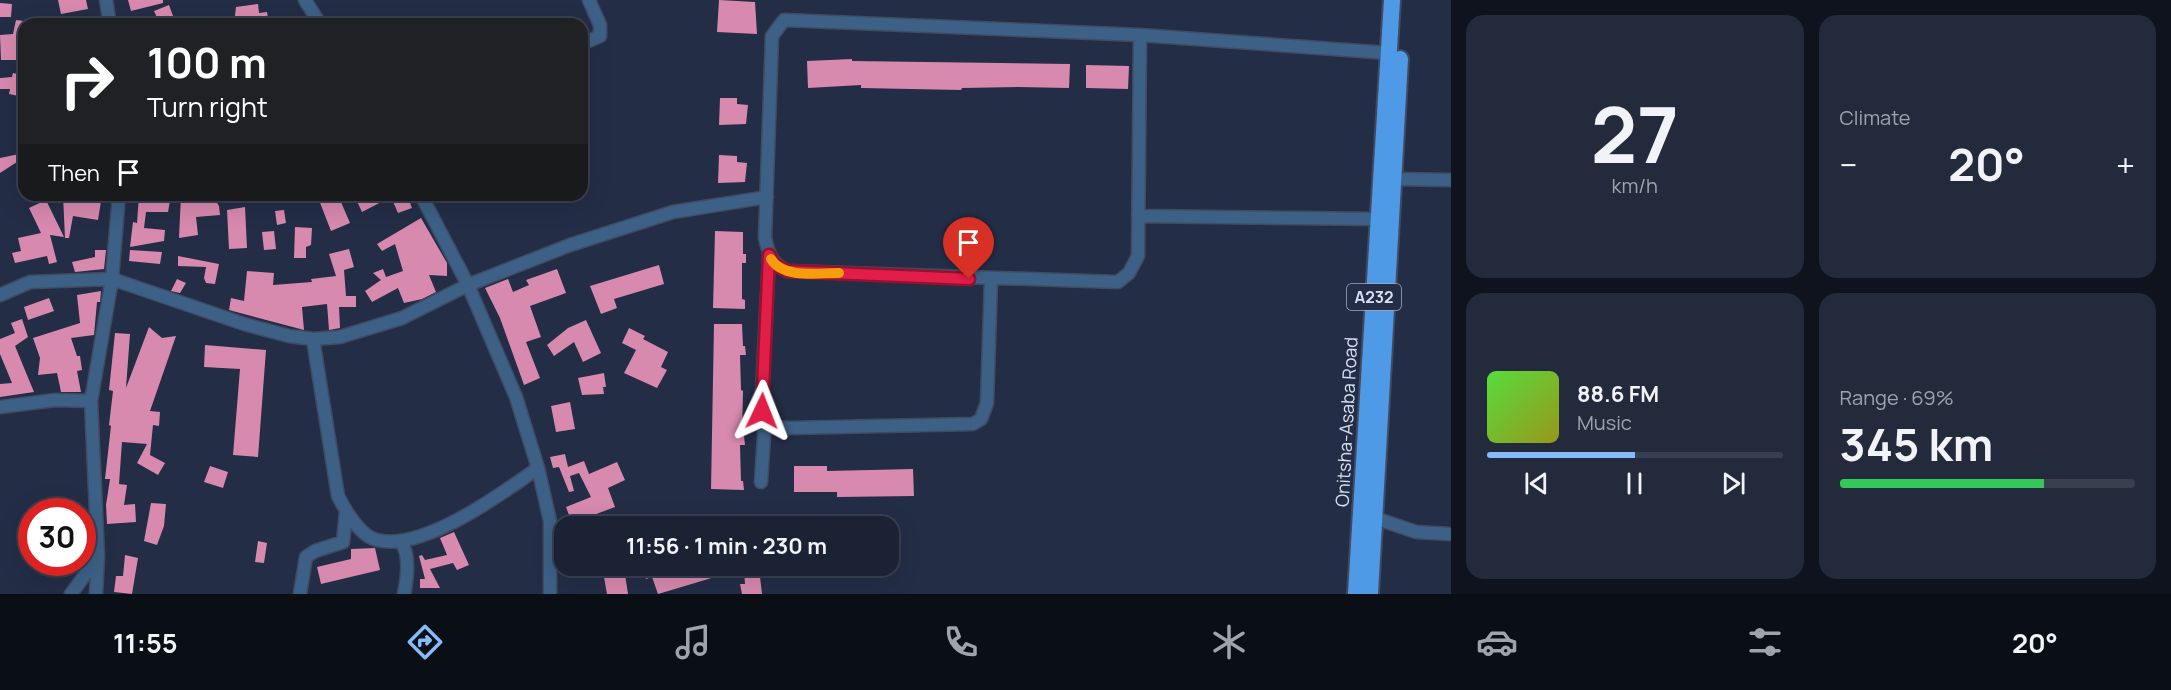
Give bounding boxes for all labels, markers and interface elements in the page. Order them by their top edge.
text: 100 m [147,33,267,91]
icon: right [48,42,126,120]
text: 27 [1591,80,1679,186]
text: Turn right [147,88,268,125]
text: Climate [1840,104,1911,131]
text: 20° [1948,133,2025,195]
text: − [1840,142,1857,187]
text: + [2116,142,2135,187]
icon: arrive [112,156,145,189]
text: Then [48,158,100,188]
text: km/h [1611,172,1658,199]
pin [943,217,994,279]
icon: arrive [952,226,985,259]
road number: A232 [1347,284,1401,310]
street label: Onitsha-Asaba Road [1330,336,1362,508]
position arrow [730,379,794,443]
text: 88.6 FM [1577,379,1659,409]
text: Range · 69% [1840,384,1954,411]
text: Music [1577,409,1632,436]
text: 345 km [1840,413,1993,475]
icon: previous [1520,467,1553,500]
icon: pause [1618,467,1651,500]
icon: next [1717,467,1750,500]
speed limit sign: 30 [18,498,96,576]
text: 11:56 · 1 min · 230 m [626,531,827,561]
icon: directions [404,621,446,663]
icon: music [672,621,714,663]
icon: phone [940,621,982,663]
icon: climate [1208,621,1250,663]
icon: car [1476,621,1518,663]
icon: filters [1744,621,1786,663]
text: 11:55 [113,624,178,661]
text: 20° [2012,624,2058,661]

